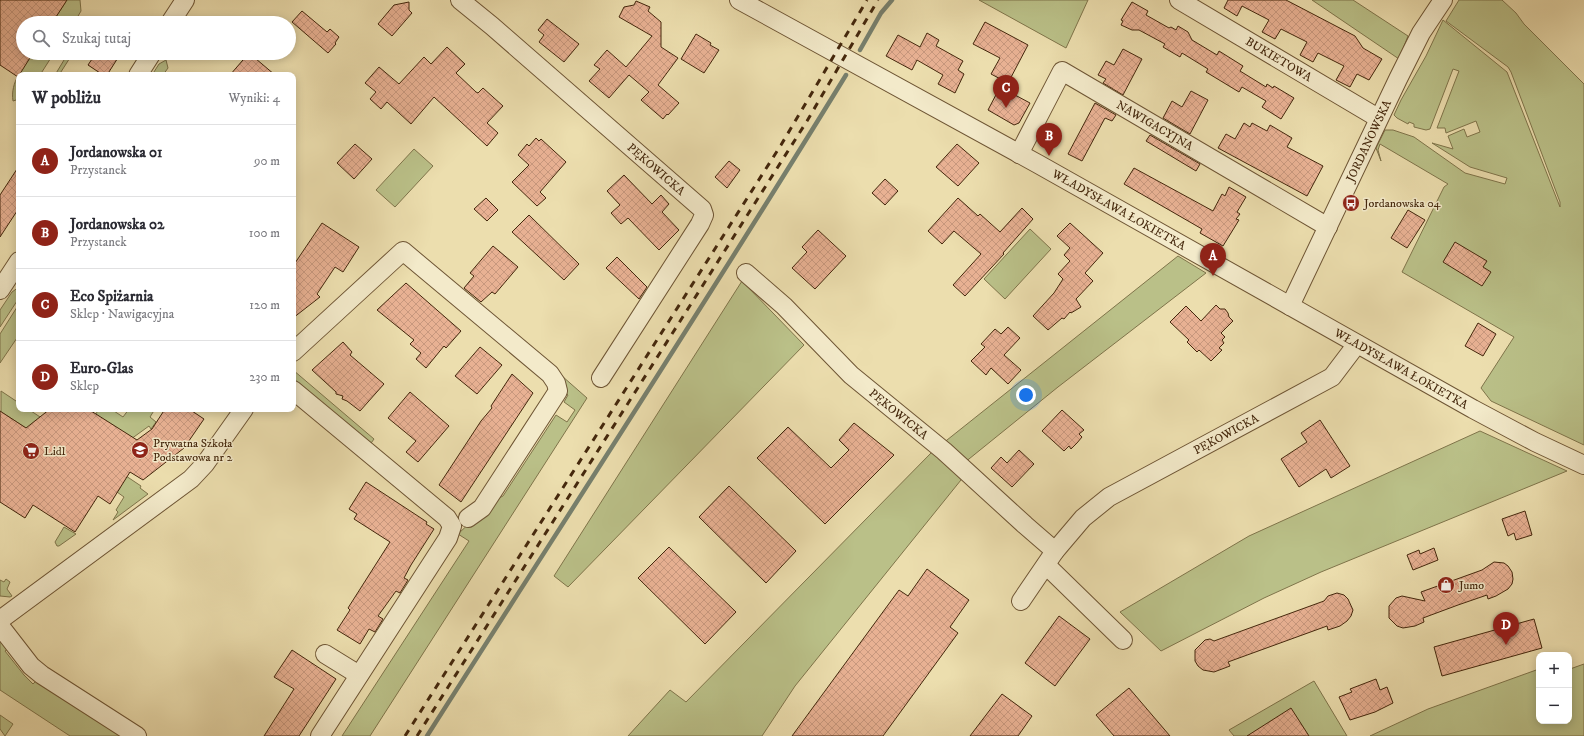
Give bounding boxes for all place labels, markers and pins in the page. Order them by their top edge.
pin: C [993,75,1019,108]
pin: B [1036,123,1062,156]
bus stop icon: Jordanowska 04 [1341,193,1361,213]
place label: Jordanowska 04 [1363,196,1442,211]
pin: A [1200,243,1226,276]
place label: Prywatna Szkoła Podstawowa nr 2 [153,436,233,465]
school or university icon: Prywatna Szkoła Podstawowa nr 2 [130,440,150,460]
supermarket icon: Lidl [21,441,41,461]
place label: Lidl [44,444,66,459]
shop icon: Jumo [1436,575,1456,595]
place label: Jumo [1458,578,1484,593]
pin: D [1493,612,1519,645]

